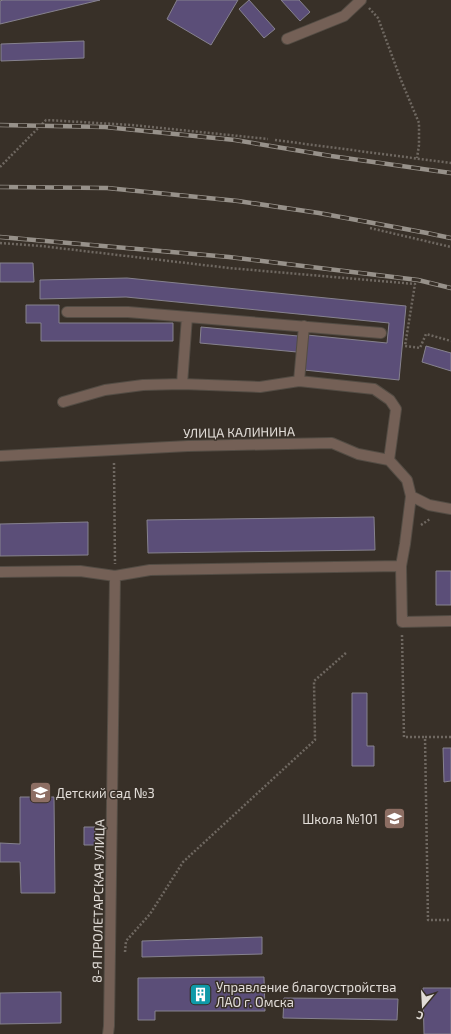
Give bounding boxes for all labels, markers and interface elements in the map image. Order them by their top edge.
street label: УЛИЦА КАЛИНИНА [183,423,295,441]
school or university icon: Детский сад №3 [27,780,53,806]
place label: Детский сад №3 [56,785,155,801]
school or university icon: Школа №101 [381,806,407,832]
place label: Школа №101 [302,811,378,827]
street label: 8-Я ПРОЛЕТАРСКАЯ УЛИЦА [89,819,107,983]
place label: Управление благоустройства ЛАО г. Омска [216,979,396,1010]
building icon: Управление благоустройства ЛАО г. Омска [188,981,214,1007]
north arrow [403,986,443,1026]
text: С [414,1009,425,1023]

